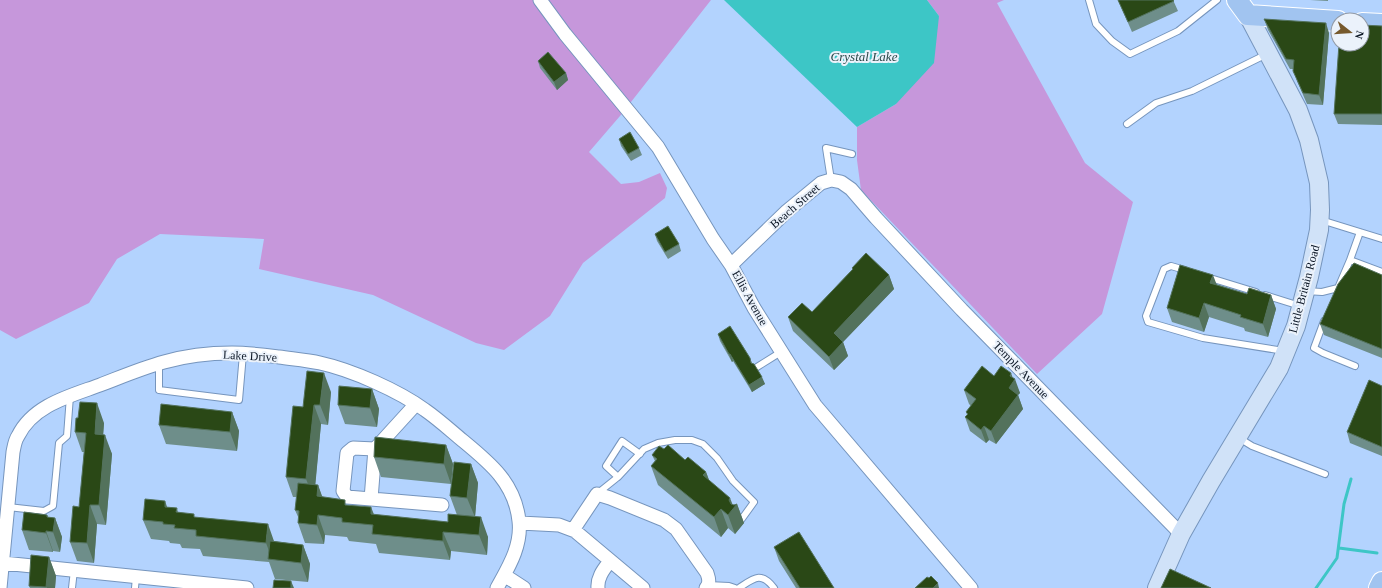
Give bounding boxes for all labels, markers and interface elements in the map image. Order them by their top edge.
north arrow [1330,12,1370,52]
text: N [1353,29,1366,41]
water label: Crystal Lake [831,49,898,64]
street label: Beach Street [767,180,823,231]
street label: Little Britain Road [1286,243,1322,335]
street label: Ellis Avenue [729,268,771,328]
street label: Temple Avenue [990,338,1052,402]
street label: Lake Drive [223,348,277,364]

